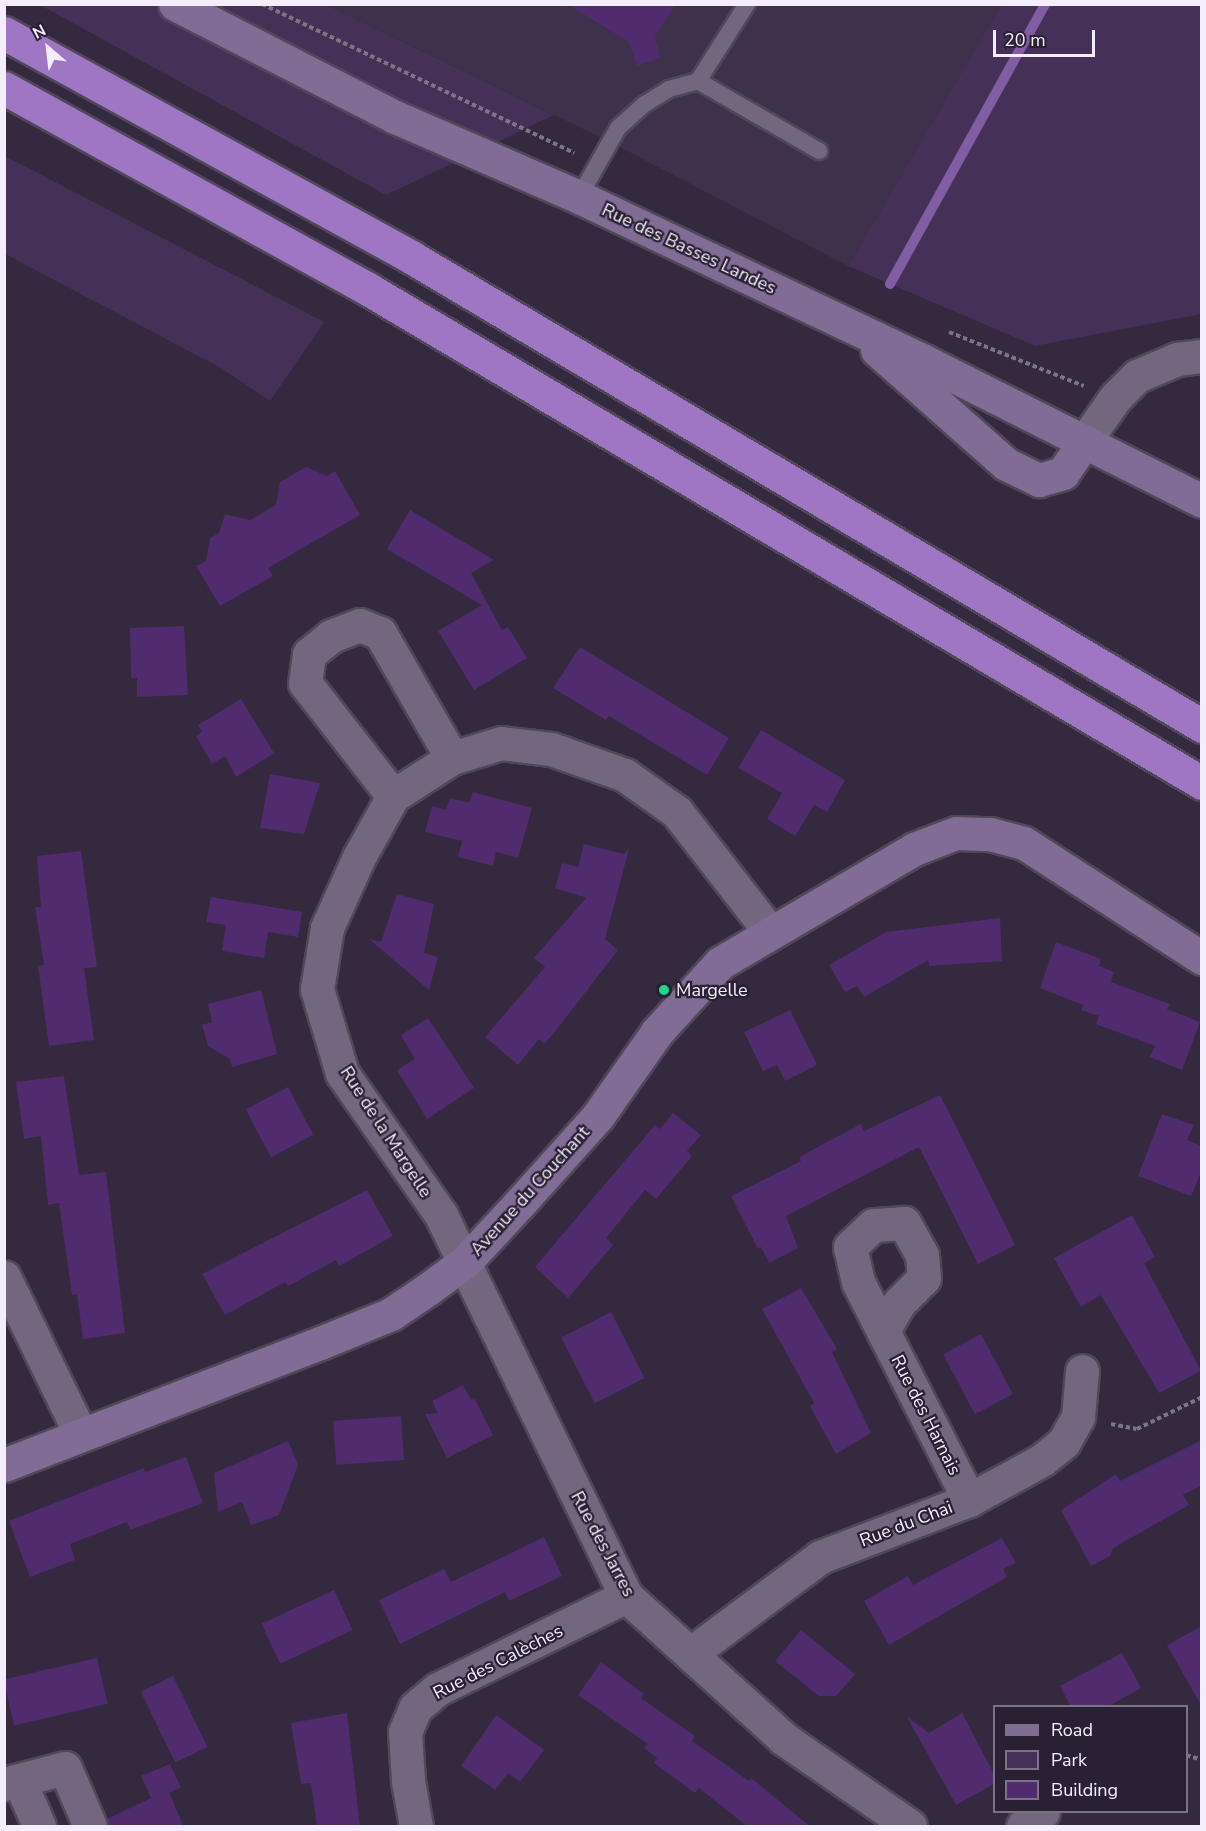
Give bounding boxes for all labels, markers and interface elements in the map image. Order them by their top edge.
north arrow [18,18,78,78]
scale bar [996,18,1098,56]
text: N [29,20,50,45]
text: 20 m [1004,28,1046,52]
street label: Rue des Basses Landes [598,199,780,299]
place label: Margelle [676,979,748,1001]
marker: Margelle [657,983,671,997]
street label: Rue de la Margelle [336,1062,436,1202]
street label: Avenue du Couchant [466,1122,594,1260]
street label: Rue des Harnais [886,1351,966,1479]
street label: Rue des Jarres [566,1488,640,1600]
street label: Rue du Chai [857,1496,955,1552]
street label: Rue des Calèches [430,1620,566,1704]
legend [993,1705,1188,1813]
text: Road [1051,1718,1093,1742]
text: Park [1051,1748,1087,1772]
text: Building [1051,1778,1118,1802]

